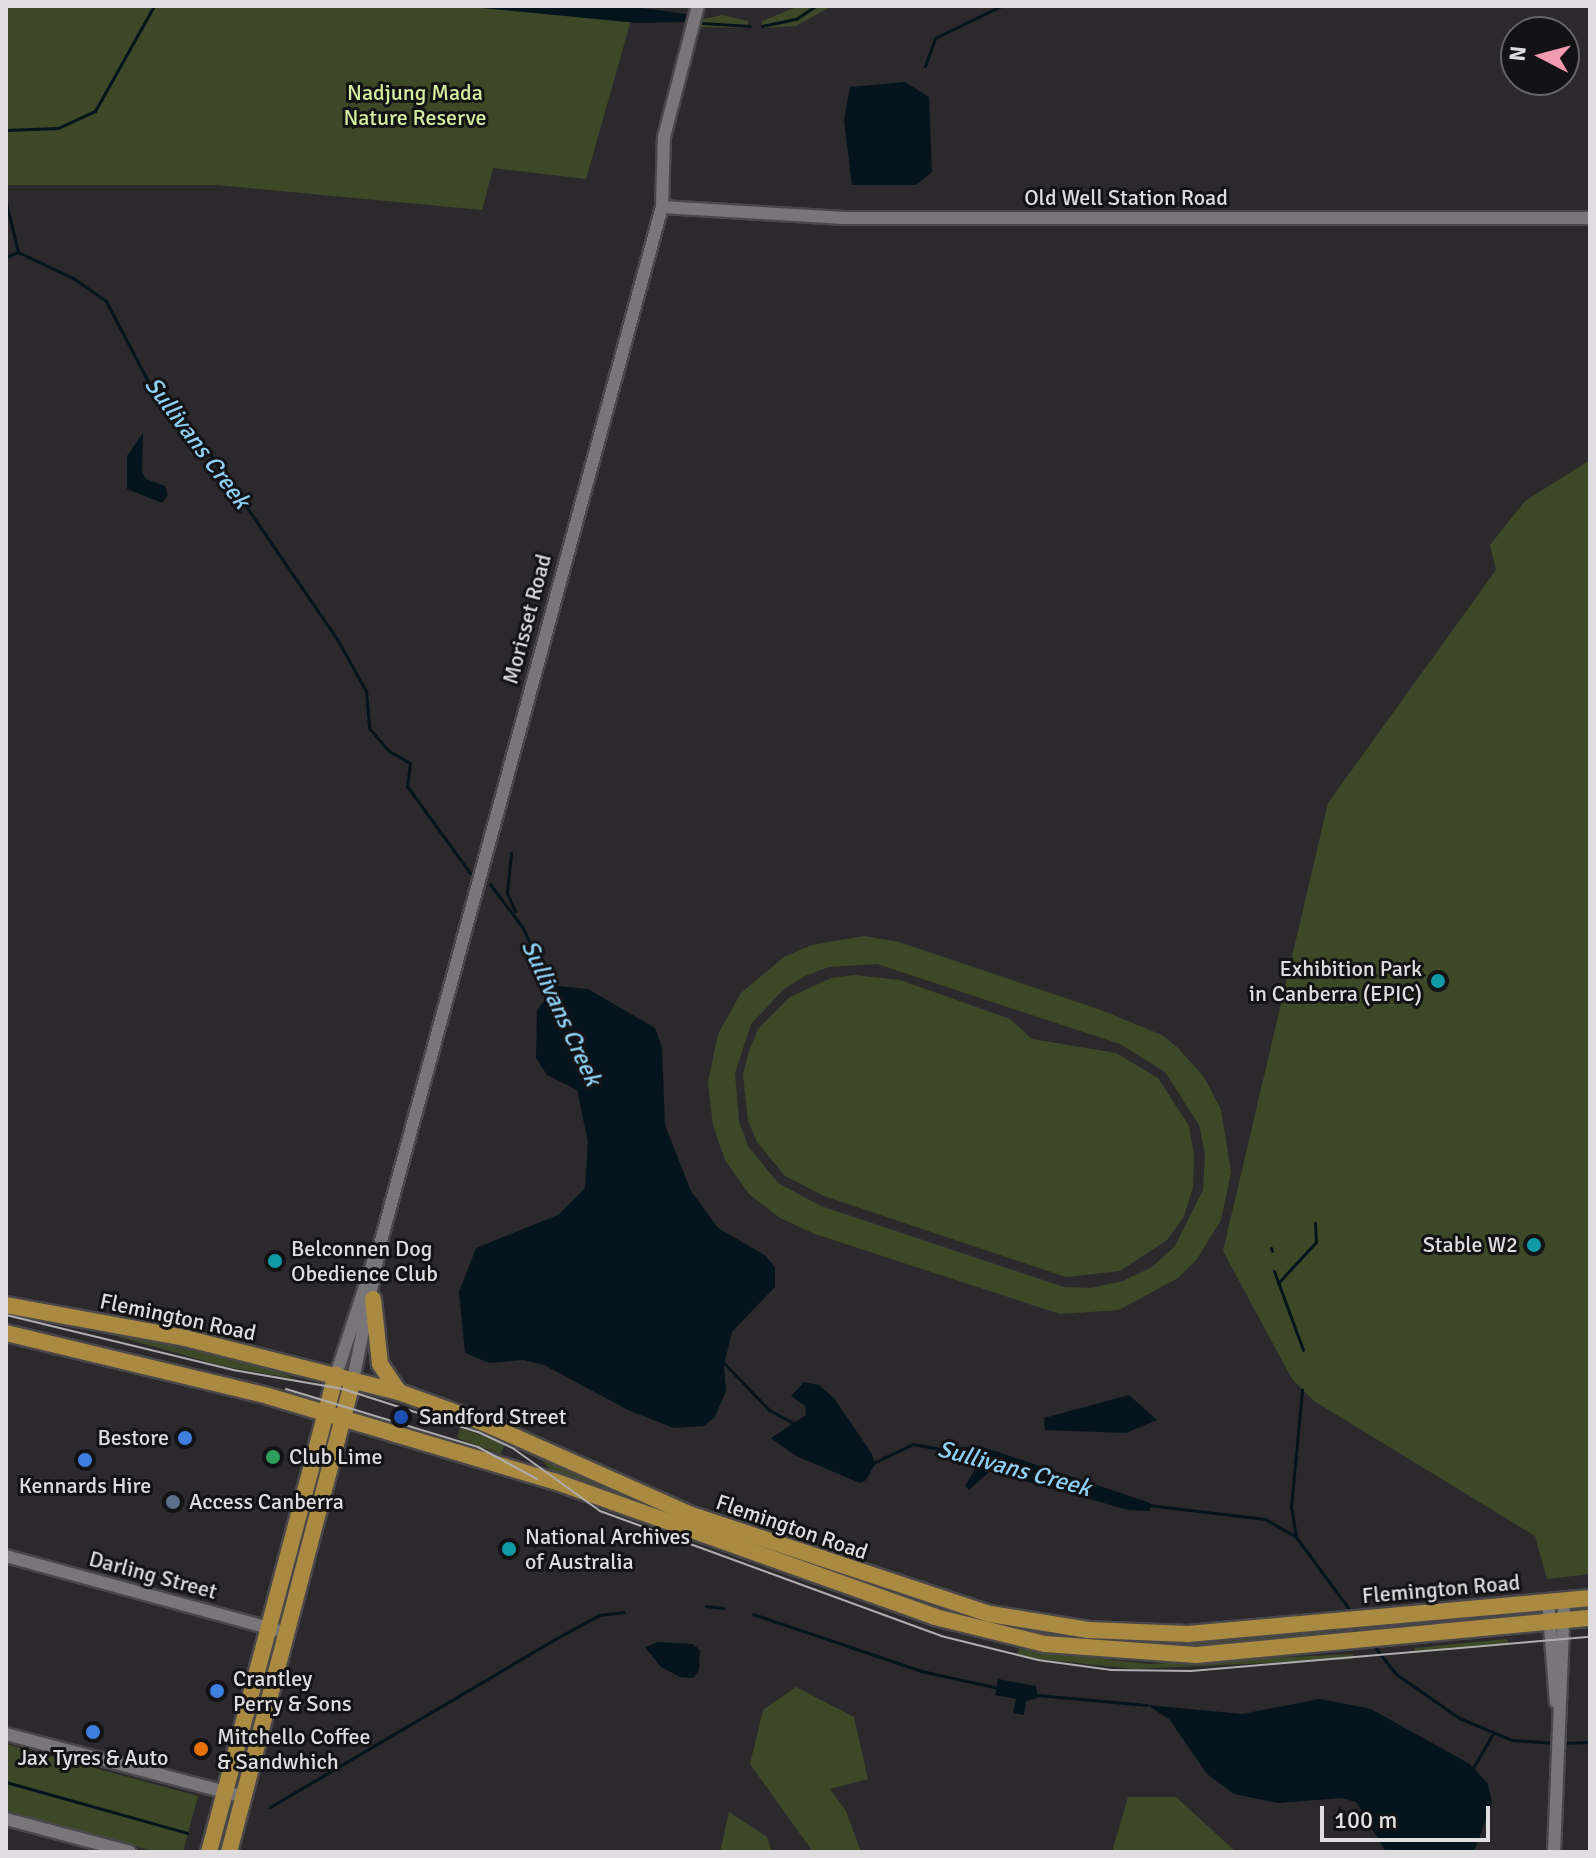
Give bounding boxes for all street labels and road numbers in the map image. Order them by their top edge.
street label: Old Well Station Road [1024,185,1228,211]
street label: Morisset Road [497,551,557,687]
street label: Flemington Road [98,1288,258,1346]
street label: Flemington Road [713,1489,871,1565]
street label: Darling Street [86,1545,220,1605]
street label: Flemington Road [1361,1569,1521,1609]

